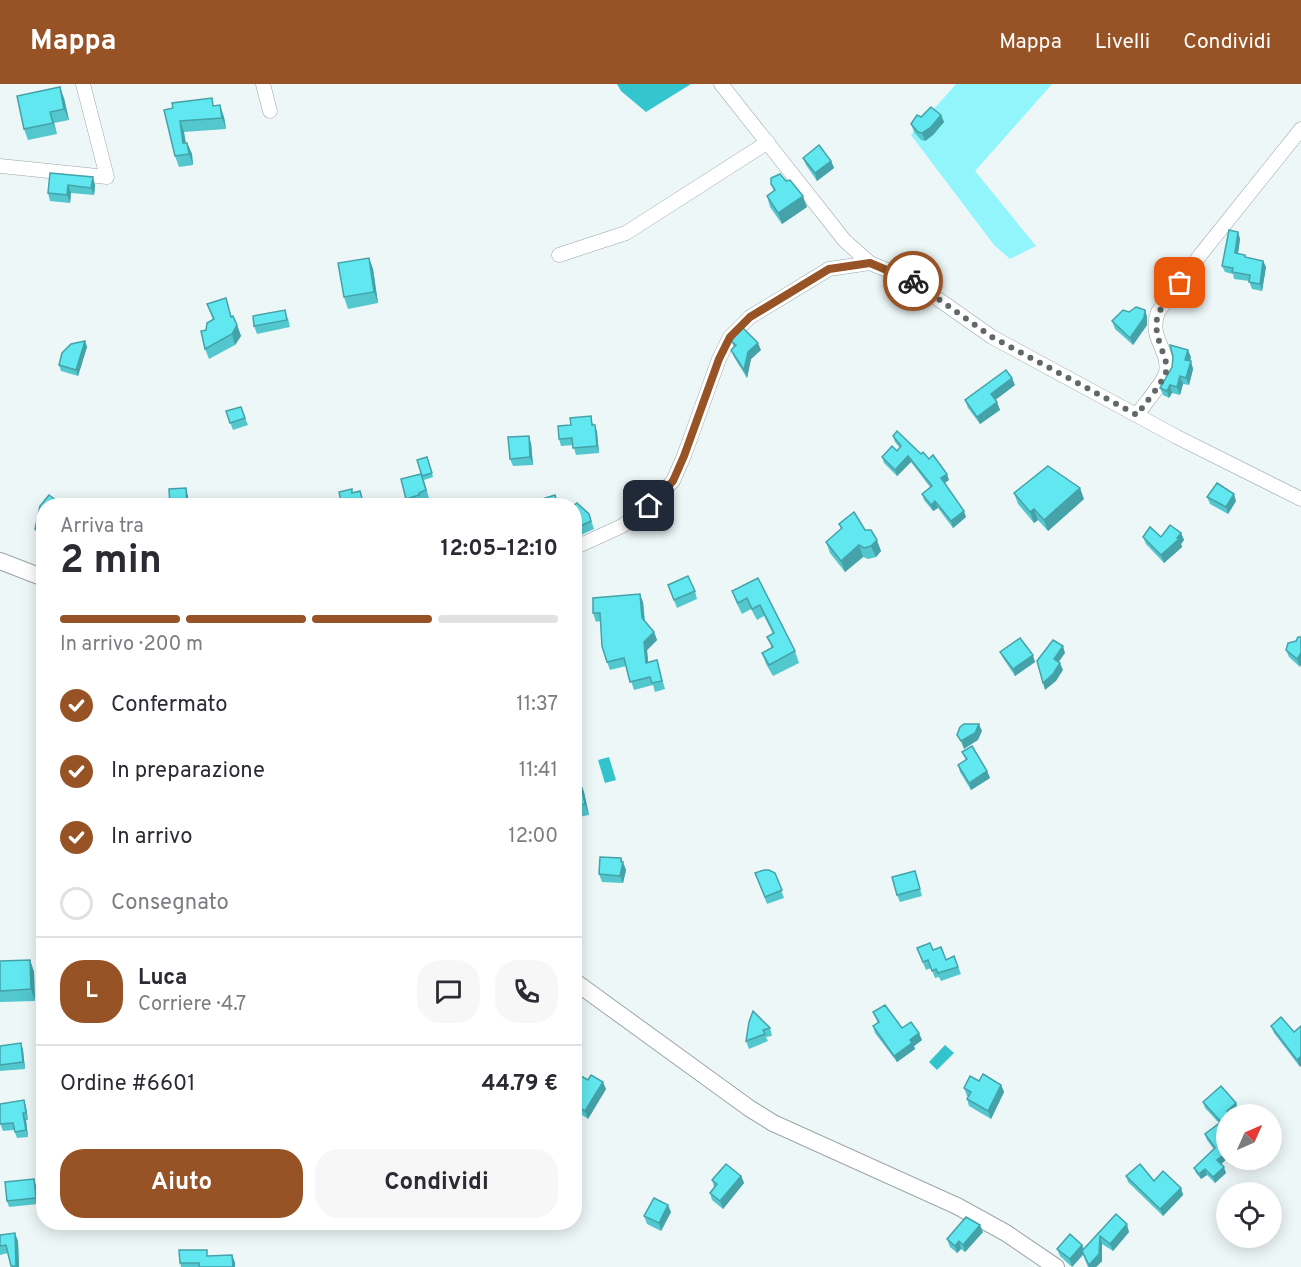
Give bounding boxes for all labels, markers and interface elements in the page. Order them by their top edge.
text: Mappa [30,24,116,60]
text: Mappa [999,29,1062,56]
text: Livelli [1095,29,1150,56]
text: Condividi [1183,29,1271,56]
courier [883,251,943,311]
pin [1154,257,1205,308]
icon: bike [897,265,930,298]
icon: bag [1163,266,1196,299]
pin [623,480,674,531]
icon: home [632,489,665,522]
text: Arriva tra [60,514,144,540]
text: 12:05–12:10 [441,536,558,563]
text: 2 min [60,538,162,587]
text: In arrivo · 200 m [60,632,203,658]
icon: check [60,689,93,722]
text: Confermato [111,692,228,719]
text: 11:37 [516,692,558,718]
icon: check [60,755,93,788]
text: In preparazione [111,758,265,785]
text: 11:41 [519,758,558,784]
icon: check [60,821,93,854]
text: In arrivo [111,824,193,851]
text: 12:00 [508,824,558,850]
text: Consegnato [111,890,229,917]
button: chat [417,960,480,1023]
button: phone [495,960,558,1023]
text: Luca [138,965,187,992]
text: L [85,978,98,1005]
text: Corriere · 4.7 [138,992,246,1018]
text: Ordine #6601 [60,1071,195,1098]
text: 44.79 € [482,1071,558,1098]
north arrow [1216,1104,1282,1170]
map controls [1216,1104,1282,1248]
button: Aiuto [60,1149,303,1218]
button: Condividi [315,1149,558,1218]
button: locate [1216,1182,1282,1248]

